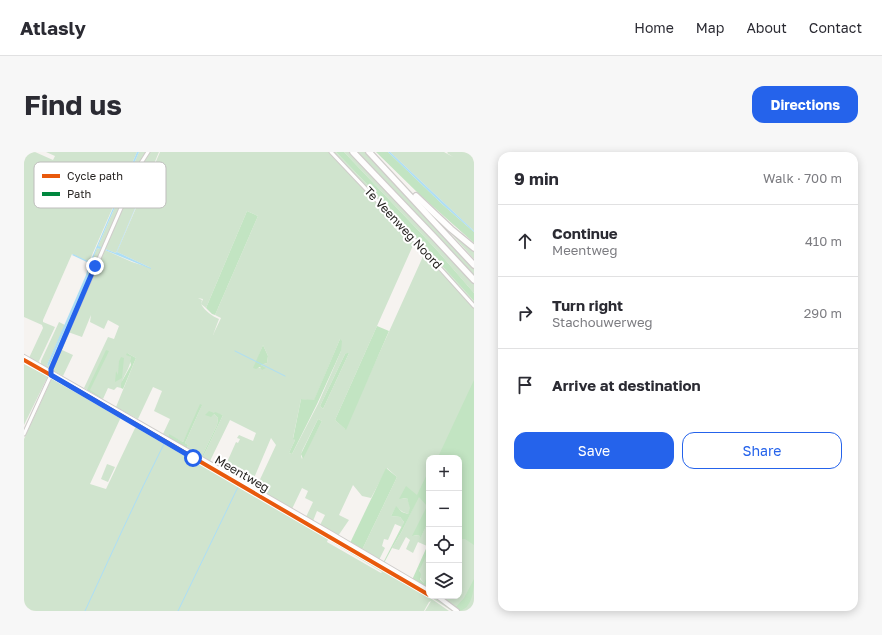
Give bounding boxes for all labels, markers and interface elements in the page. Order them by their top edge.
text: Atlasly [20,16,86,39]
text: Home [634,19,674,36]
text: Map [696,19,724,36]
text: About [746,19,787,36]
text: Contact [809,19,862,36]
button: Directions [752,86,858,123]
text: Find us [24,88,122,121]
legend [34,162,166,208]
text: 9 min [514,168,559,189]
text: Cycle path [67,169,123,182]
text: Walk · 700 m [763,170,842,186]
street label: Te Veenweg Noord [361,183,445,272]
text: Path [67,187,91,200]
text: Continue [552,224,618,242]
icon: ahead [514,230,536,252]
text: 410 m [805,233,842,249]
text: Meentweg [552,242,617,258]
route end [86,257,104,275]
text: Turn right [552,296,623,314]
icon: right [514,302,536,324]
text: 290 m [804,305,842,321]
text: Stachouwerweg [552,314,653,330]
icon: arrive [514,374,536,396]
text: Arrive at destination [552,376,701,394]
button: Save [514,432,674,469]
button: Share [682,432,842,469]
route start [184,449,202,467]
street label: Meentweg [212,452,272,495]
map controls [426,455,462,599]
button: + [426,455,462,491]
button: − [426,491,462,527]
button: locate [426,527,462,563]
button: layers [426,563,462,599]

